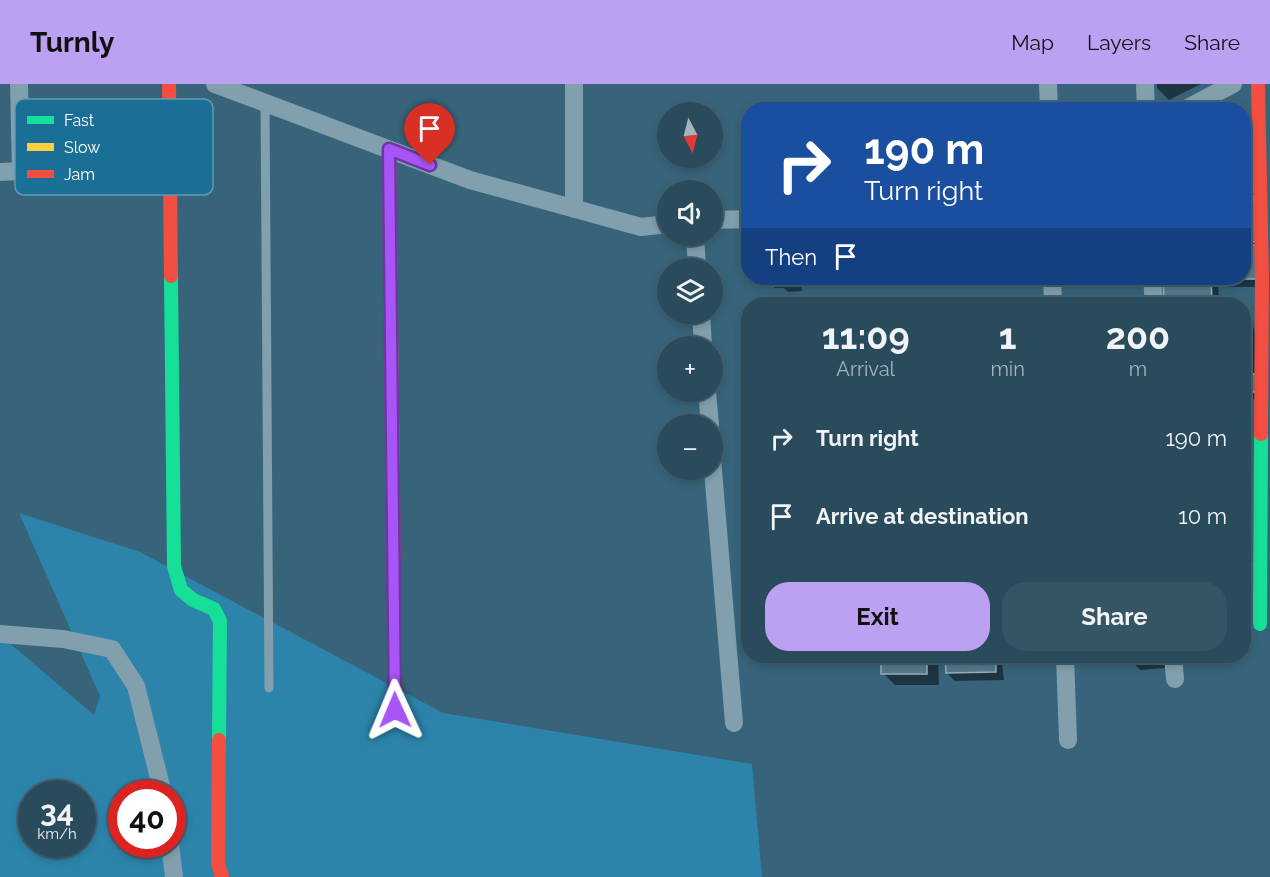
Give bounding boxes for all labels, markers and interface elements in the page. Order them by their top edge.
text: Turnly [30,26,114,59]
text: Map [1011,30,1054,55]
text: Layers [1087,30,1151,55]
text: Share [1184,30,1240,55]
legend [15,99,213,195]
north arrow [657,102,723,168]
map controls [657,102,723,480]
pin [404,103,455,165]
text: Fast [64,111,95,130]
icon: arrive [413,112,446,145]
text: 190 m [864,125,984,174]
icon: right [765,126,843,204]
text: Slow [64,138,100,157]
text: Jam [64,165,95,184]
text: Turn right [864,175,983,206]
button: sound [657,180,723,246]
icon: arrive [829,240,862,273]
text: Then [765,244,817,270]
button: layers [657,258,723,324]
text: 11:09 [822,315,910,357]
text: 1 [999,315,1017,357]
text: 200 [1106,315,1170,357]
button: + [657,336,723,402]
text: Arrival [836,357,895,381]
text: min [990,357,1025,381]
text: m [1129,357,1147,381]
button: − [657,414,723,480]
icon: right [765,422,798,455]
text: Turn right [816,425,919,451]
text: 190 m [1165,425,1227,451]
icon: arrive [765,500,798,533]
text: Arrive at destination [816,503,1029,529]
text: 10 m [1178,503,1227,529]
button: Exit [765,582,990,651]
button: Share [1002,582,1227,651]
position arrow [363,678,427,742]
speed limit sign: 40 [108,780,186,858]
text: 34 [40,794,74,829]
text: km/h [37,825,77,843]

